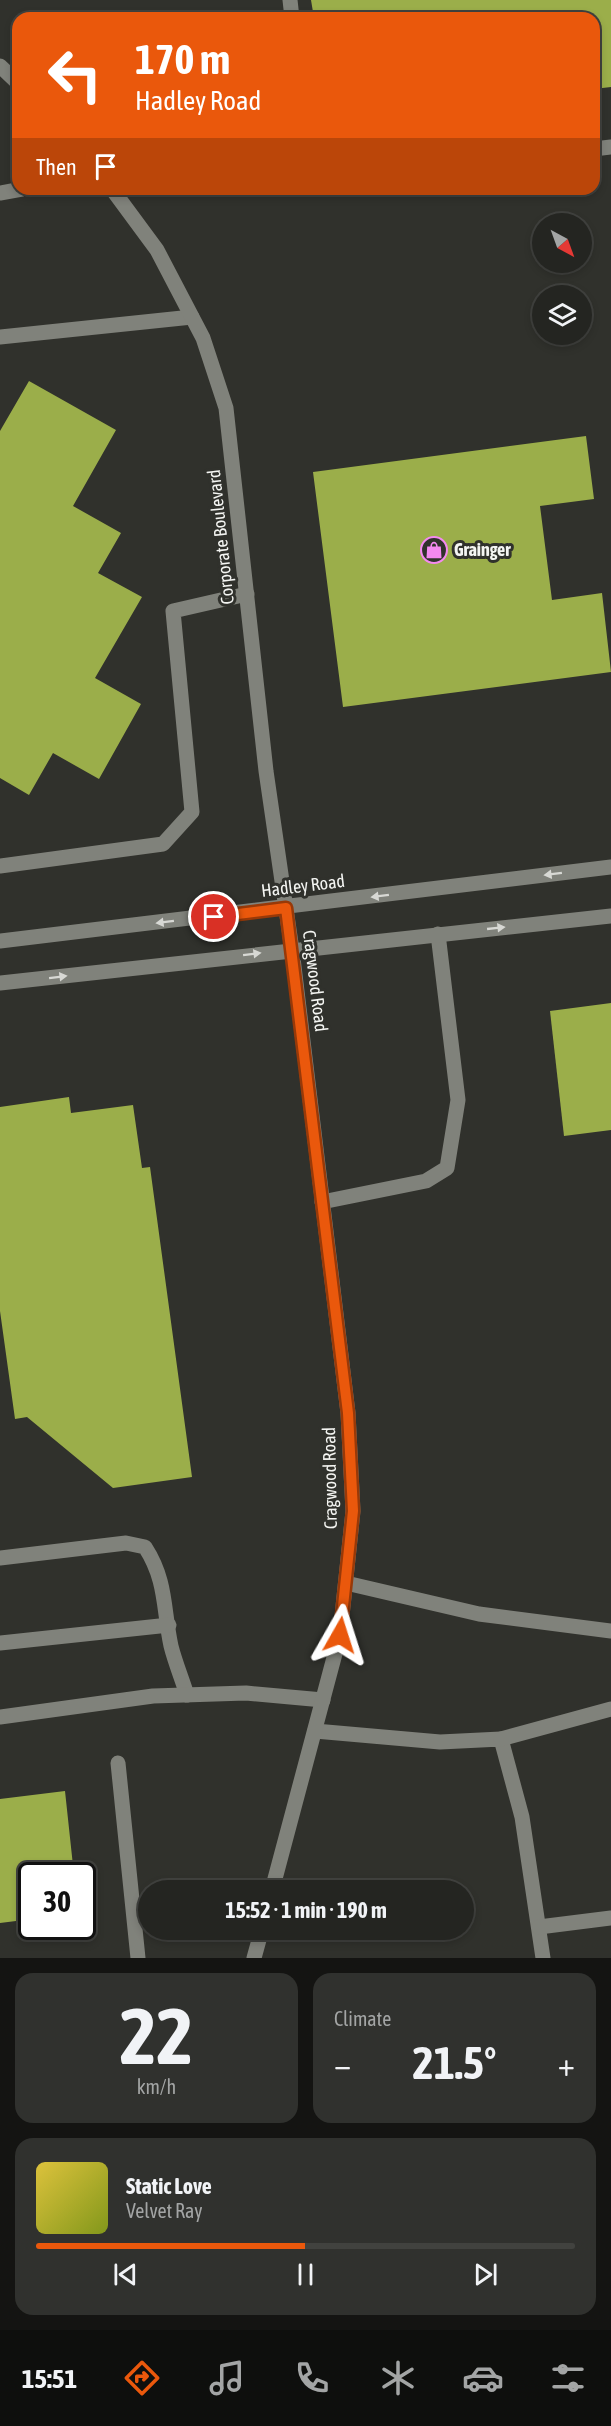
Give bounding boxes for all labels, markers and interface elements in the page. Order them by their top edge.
text: 170 m [135,35,230,83]
icon: left [36,36,114,114]
text: Hadley Road [135,85,261,116]
icon: arrive [89,150,122,183]
text: Then [36,154,77,180]
north arrow [532,213,592,273]
map controls [532,213,592,345]
button: layers [532,285,592,345]
street label: Corporate Boulevard [203,469,238,606]
shop icon: Grainger [419,535,449,565]
place label: Grainger [454,539,511,560]
one-way arrow [543,869,562,879]
street label: Hadley Road [260,870,346,901]
pin [188,891,239,942]
one-way arrow [371,892,390,901]
icon: arrive [197,900,230,933]
one-way arrow [156,918,175,927]
one-way arrow [487,923,506,933]
street label: Cragwood Road [299,929,332,1033]
one-way arrow [242,949,261,959]
one-way arrow [49,972,68,981]
street label: Cragwood Road [318,1427,341,1529]
position arrow [308,1603,372,1667]
speed limit sign: 30 [18,1862,96,1940]
text: 15:52 · 1 min · 190 m [225,1897,387,1923]
text: 22 [120,1991,193,2081]
text: Climate [334,2007,391,2030]
text: 21.5° [413,2037,496,2089]
text: − [334,2045,351,2083]
text: + [558,2045,575,2083]
text: km/h [137,2075,176,2098]
text: Static Love [126,2173,212,2199]
text: Velvet Ray [126,2199,203,2222]
icon: previous [109,2258,142,2291]
icon: pause [289,2258,322,2291]
icon: next [469,2258,502,2291]
icon: directions [121,2357,163,2399]
icon: music [206,2357,248,2399]
icon: phone [291,2357,333,2399]
icon: climate [377,2357,419,2399]
icon: car [462,2357,504,2399]
icon: filters [547,2357,589,2399]
text: 15:51 [22,2363,77,2394]

